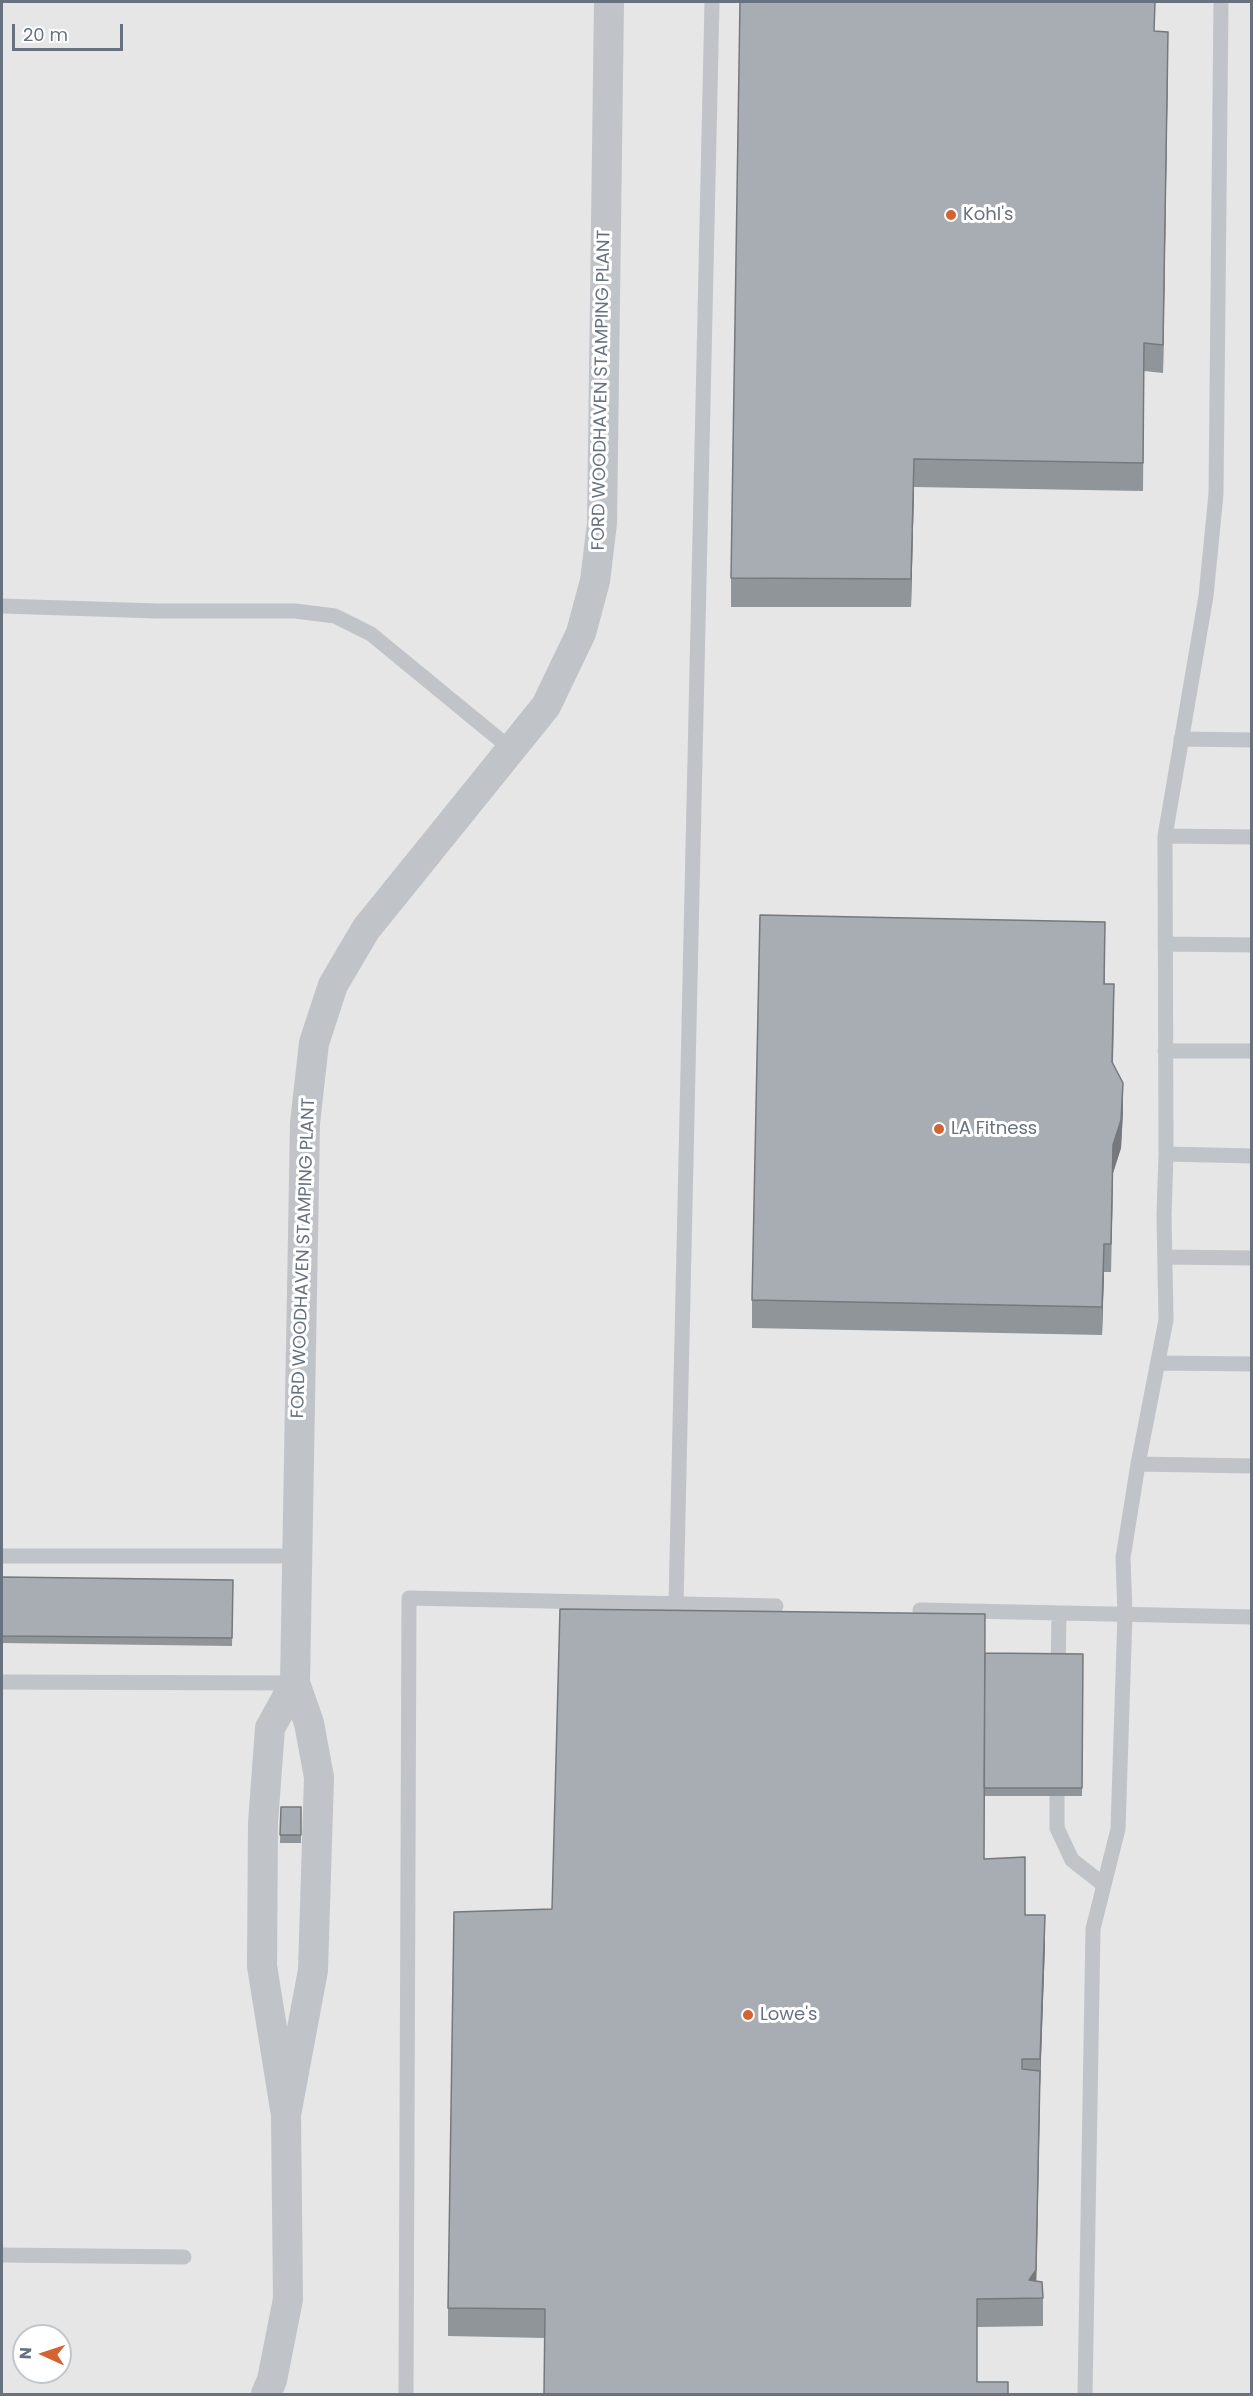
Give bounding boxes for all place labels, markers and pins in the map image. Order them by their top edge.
place label: Kohl's [963,204,1014,226]
marker: Kohl's [944,208,958,222]
place label: LA Fitness [951,1118,1037,1140]
marker: LA Fitness [932,1122,946,1136]
place label: Lowe's [760,2004,817,2026]
marker: Lowe's [741,2008,755,2022]

